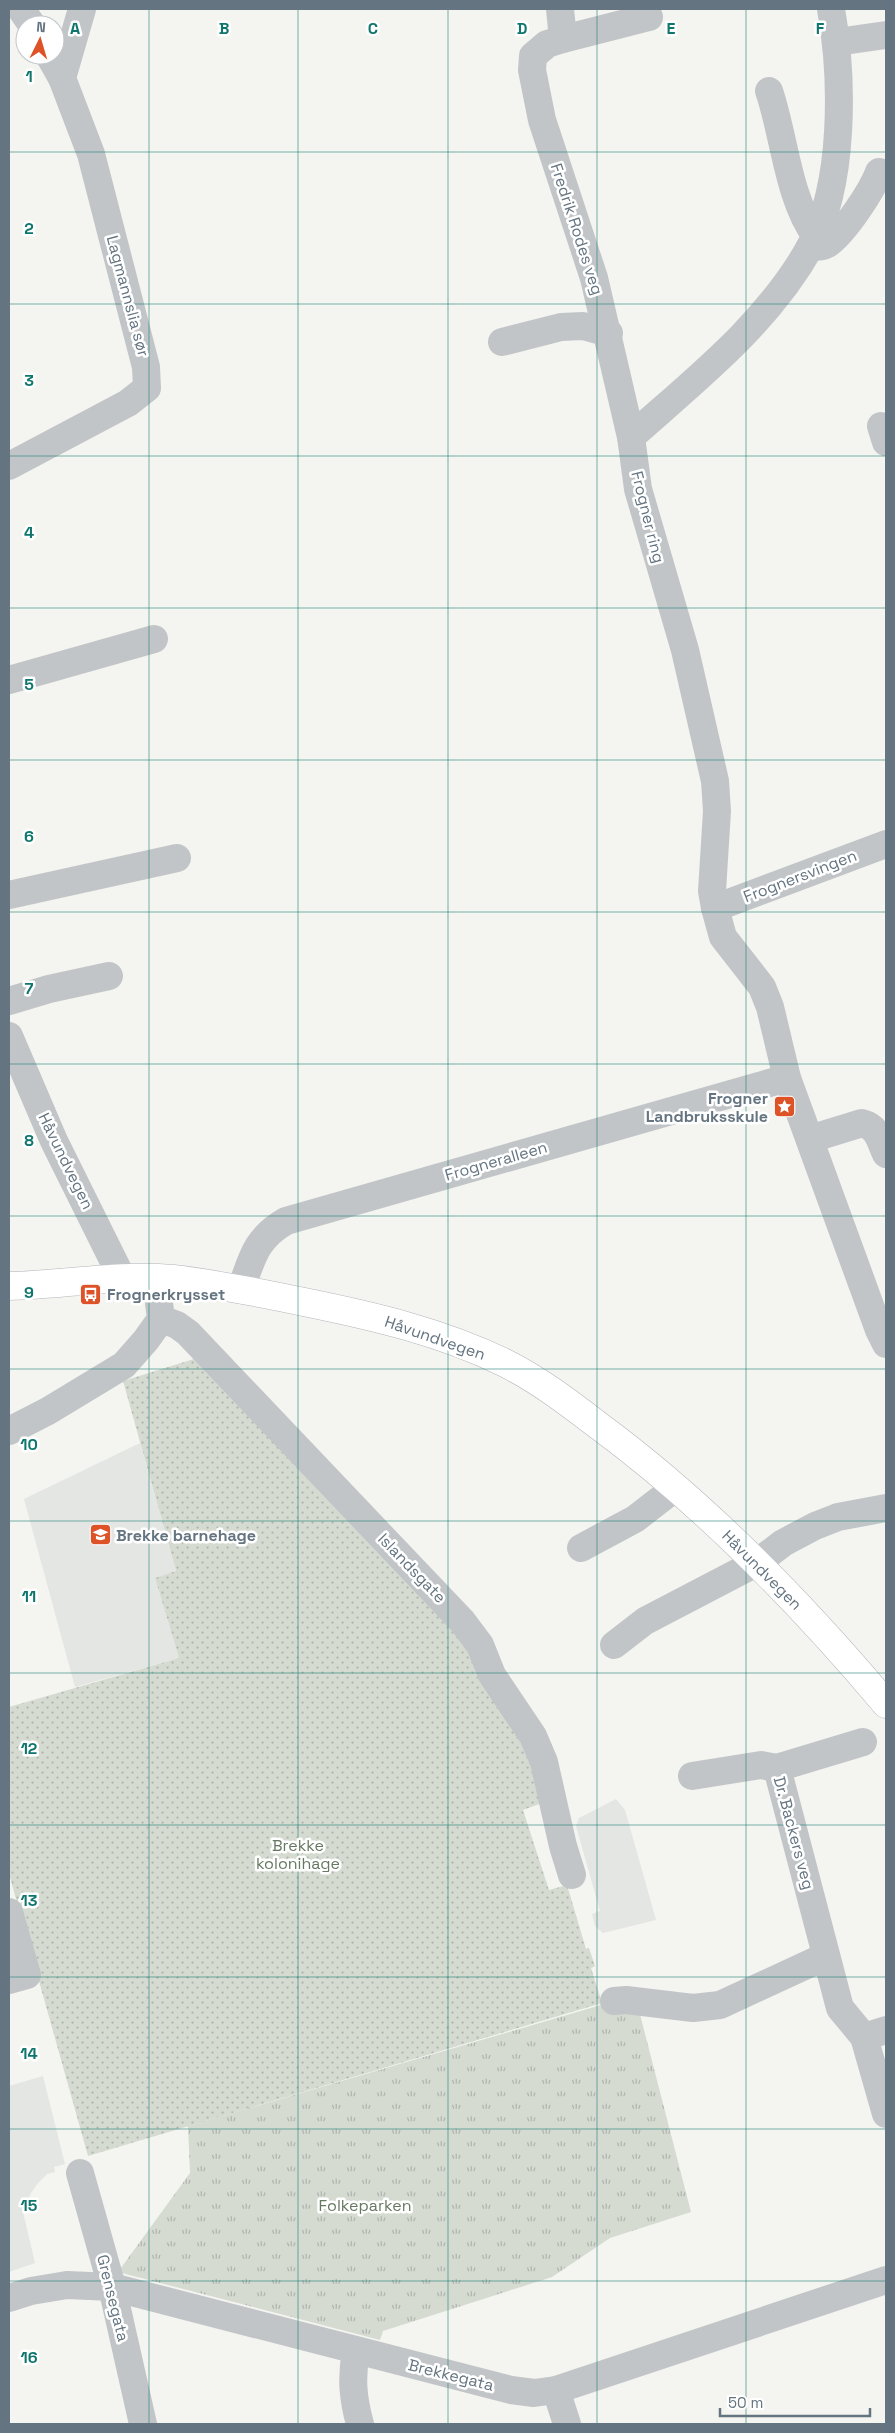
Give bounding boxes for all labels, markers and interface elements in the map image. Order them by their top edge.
north arrow [15,15,65,65]
text: N [36,18,47,36]
text: A [70,18,80,39]
text: B [219,18,229,39]
text: C [368,18,378,39]
text: D [517,18,527,39]
text: E [667,18,676,39]
text: F [816,18,825,39]
text: 1 [25,66,33,87]
street label: Fredrik Rodes veg [546,161,608,297]
text: 2 [24,218,34,239]
street label: Lagmannslia sør [102,233,154,359]
text: 3 [24,370,34,391]
street label: Frogner ring [626,469,670,565]
text: 4 [24,522,34,543]
text: 5 [24,674,34,695]
text: 6 [24,826,34,847]
street label: Frognersvingen [740,845,860,907]
text: 7 [25,978,34,999]
place label: Frogner Landbruksskule [646,1088,768,1127]
place icon: Frogner Landbruksskule [772,1095,796,1119]
street label: Håvundvegen [34,1109,98,1213]
text: 8 [24,1130,34,1151]
street label: Frogneralleen [442,1136,550,1186]
text: 9 [24,1282,34,1303]
bus stop icon: Frognerkrysset [79,1282,103,1306]
place label: Frognerkrysset [107,1284,225,1305]
street label: Håvundvegen [382,1311,488,1365]
text: 10 [20,1434,38,1455]
school or university icon: Brekke barnehage [88,1523,112,1547]
place label: Brekke barnehage [116,1525,256,1546]
street label: Håvundvegen [717,1525,807,1615]
street label: Islandsgate [373,1529,451,1607]
text: 11 [22,1586,36,1607]
text: 12 [21,1738,37,1759]
street label: Dr. Backers veg [769,1774,819,1892]
park label: Brekke kolonihage [256,1835,340,1874]
text: 13 [21,1890,38,1911]
text: 14 [20,2043,38,2064]
text: 15 [21,2195,38,2216]
park label: Folkeparken [318,2195,412,2216]
street label: Grensegata [92,2252,134,2344]
text: 16 [20,2347,38,2368]
street label: Brekkegata [406,2354,496,2396]
scale bar [720,2386,870,2418]
text: 50 m [728,2393,763,2412]

